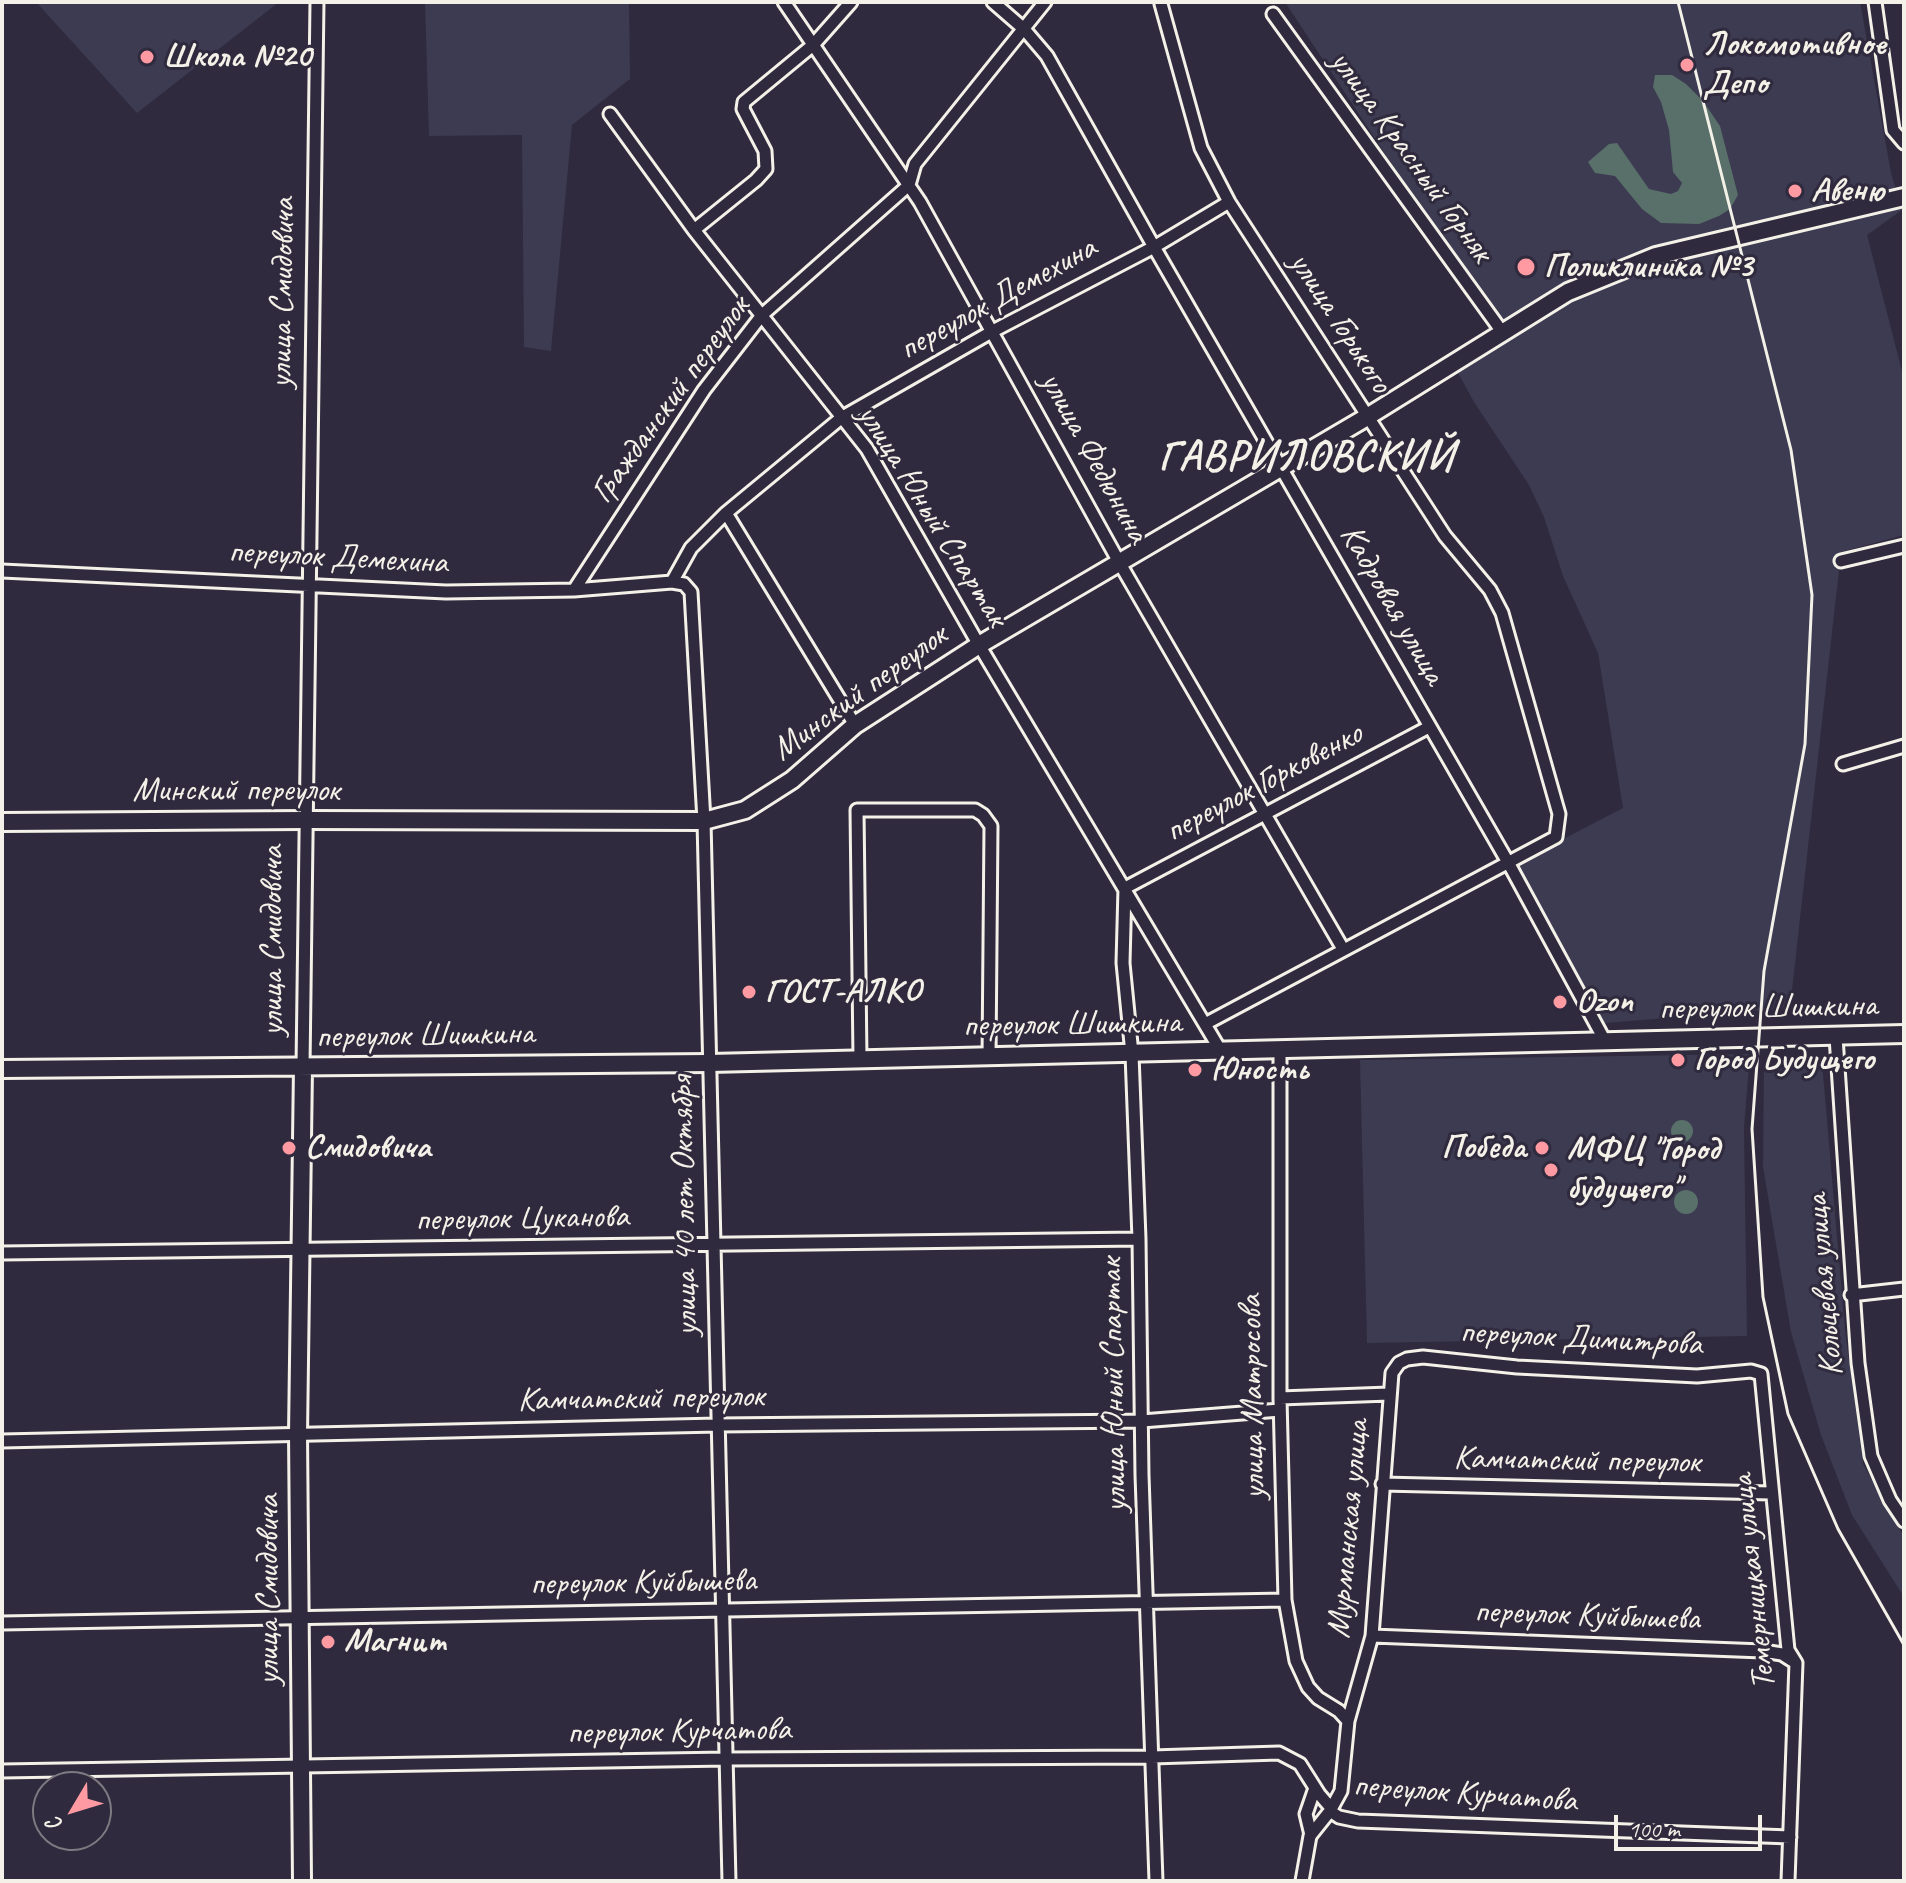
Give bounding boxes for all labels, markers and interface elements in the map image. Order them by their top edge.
place label: Локомотивное Депо [1703,25,1886,104]
place label: Школа №20 [163,37,311,77]
street label: улица Красный Горняк [1320,43,1502,271]
marker: Школа №20 [138,48,156,66]
marker: Локомотивное Депо [1678,56,1696,74]
place label: Авеню [1811,171,1885,211]
marker: Авеню [1786,182,1804,200]
street label: улица Смидовича [261,197,305,389]
street label: переулок Демехина [892,228,1104,370]
street label: улица Горького [1279,245,1401,401]
place label: Поликлиника №3 [1544,247,1752,287]
marker: Поликлиника №3 [1515,256,1537,278]
street label: Гражданский переулок [582,289,760,511]
street label: улица Федюнина [1030,365,1158,551]
street label: улица Юный Спартак [847,397,1017,635]
district label: ГАВРИЛОВСКИЙ [1152,433,1462,483]
street label: Кадровая улица [1330,518,1454,692]
street label: переулок Демехина [227,532,449,584]
street label: Минский переулок [764,616,956,770]
street label: переулок Горковенко [1158,714,1370,852]
street label: Минский переулок [133,771,339,811]
street label: улица Смидовича [253,846,293,1036]
place label: ГОСТ-АЛКО [765,972,922,1012]
place label: Ozon [1576,982,1633,1022]
marker: ГОСТ-АЛКО [740,983,758,1001]
street label: переулок Шишкина [1659,986,1877,1030]
marker: Ozon [1551,993,1569,1011]
street label: переулок Шишкина [963,1003,1181,1047]
street label: переулок Шишкина [316,1014,534,1058]
place label: Город Будущего [1694,1040,1874,1080]
place label: Юность [1211,1050,1308,1090]
marker: Город Будущего [1669,1051,1687,1069]
marker: Юность [1186,1061,1204,1079]
street label: улица 40 лет Октября [662,1075,708,1337]
place label: Смидовича [305,1128,430,1168]
place label: Победа [1442,1128,1526,1168]
place label: МФЦ "Город будущего" [1567,1130,1720,1210]
marker: Смидовича [280,1139,298,1157]
marker: Победа [1533,1139,1551,1157]
marker: МФЦ "Город будущего" [1542,1161,1560,1179]
street label: Кольцевая улица [1797,1192,1853,1378]
street label: переулок Цуканова [415,1197,629,1241]
street label: улица Юный Спартак [1091,1257,1137,1513]
street label: улица Матросова [1231,1294,1275,1500]
street label: переулок Димитрова [1459,1312,1703,1366]
street label: Камчатский переулок [517,1376,765,1422]
street label: Мурманская улица [1319,1418,1379,1640]
street label: Камчатский переулок [1453,1438,1701,1484]
street label: Темерницкая улица [1722,1472,1786,1692]
street label: улица Смидовича [249,1495,289,1685]
street label: переулок Куйбышева [530,1561,756,1605]
street label: переулок Куйбышева [1473,1592,1701,1640]
place label: Магнит [344,1622,447,1662]
marker: Магнит [319,1633,337,1651]
street label: переулок Курчатова [567,1710,791,1754]
street label: переулок Курчатова [1352,1766,1578,1822]
north arrow [32,1771,112,1851]
scale bar [1618,1799,1766,1849]
text: С [40,1812,69,1837]
text: 100 m [1628,1814,1680,1844]

